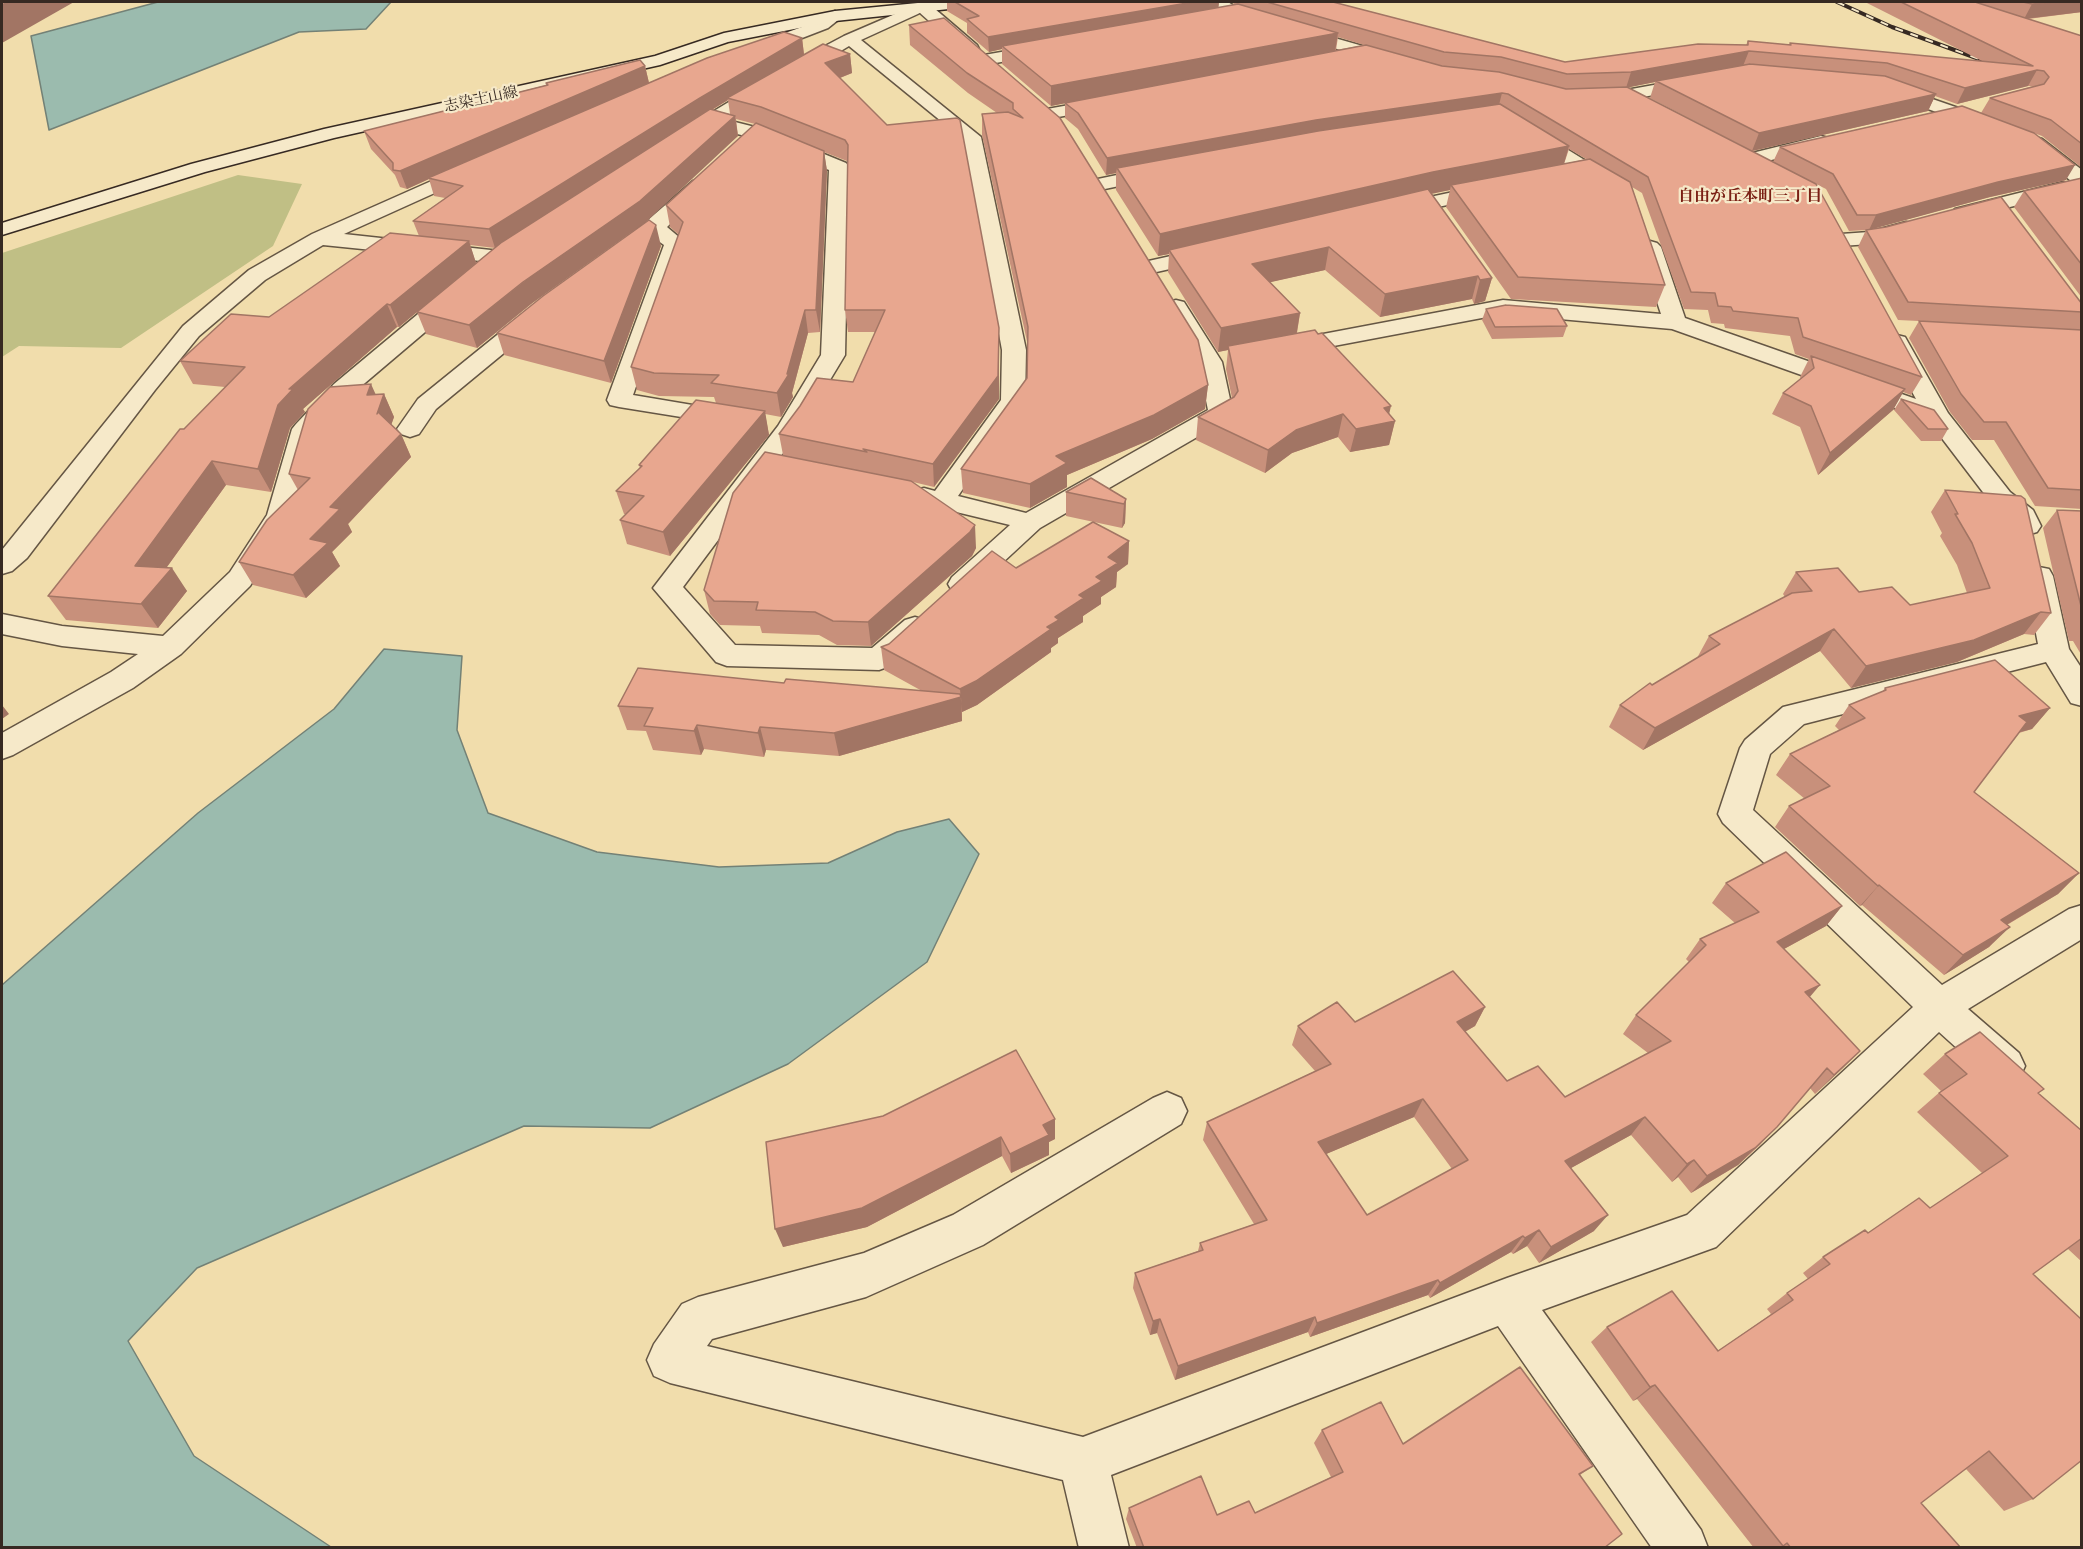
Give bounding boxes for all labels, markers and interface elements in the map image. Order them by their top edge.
street label: 志染土山線 [442,83,520,117]
district label: 自由が丘本町三丁目 [1678,187,1822,207]

